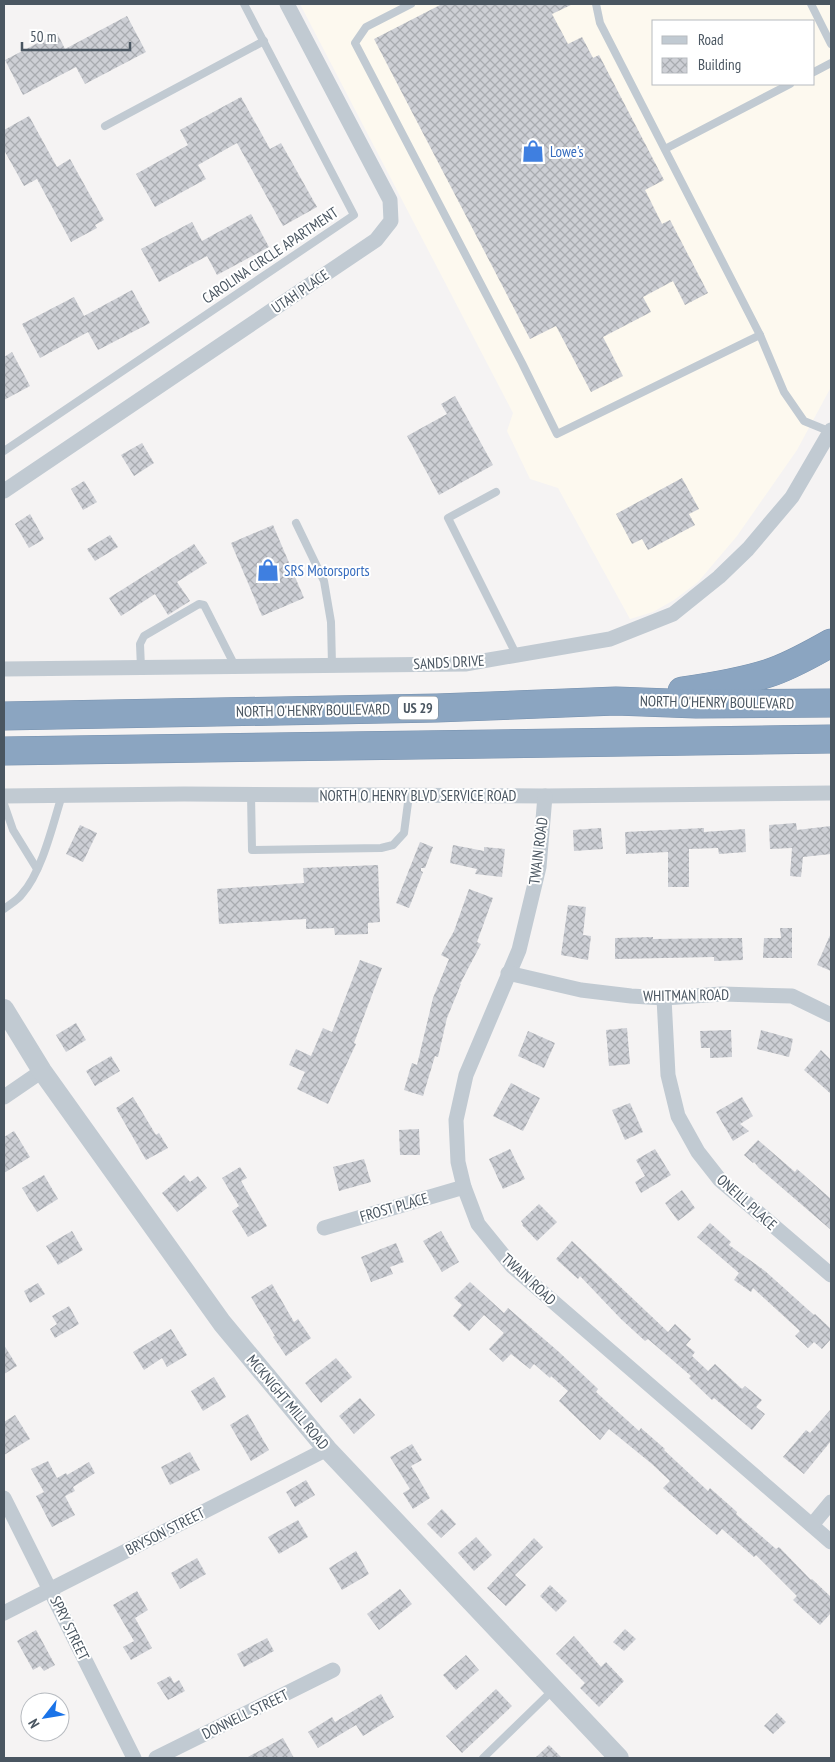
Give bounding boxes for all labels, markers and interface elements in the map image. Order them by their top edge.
scale bar [22,20,130,52]
legend [652,20,815,85]
text: 50 m [30,27,56,46]
text: Road [698,30,724,49]
text: Building [698,55,741,74]
shop icon: Lowe's [520,138,546,164]
place label: Lowe's [550,142,584,161]
street label: CAROLINA CIRCLE APARTMENT [198,202,342,308]
street label: UTAH PLACE [268,265,332,317]
shop icon: SRS Motorsports [255,557,281,583]
place label: SRS Motorsports [284,561,370,580]
street label: SANDS DRIVE [413,651,485,673]
street label: NORTH O'HENRY BOULEVARD [640,691,794,713]
road number: US 29 [398,696,438,720]
street label: NORTH O'HENRY BOULEVARD [236,699,390,721]
street label: NORTH O HENRY BLVD SERVICE ROAD [320,786,517,805]
street label: TWAIN ROAD [524,816,552,886]
street label: WHITMAN ROAD [643,985,729,1005]
street label: ONEILL PLACE [713,1170,781,1234]
street label: FROST PLACE [358,1188,430,1226]
street label: TWAIN ROAD [498,1249,560,1309]
street label: MCKNIGHT MILL ROAD [243,1351,333,1453]
street label: BRYSON STREET [122,1503,208,1559]
street label: SPRY STREET [46,1593,94,1664]
street label: DONNELL STREET [199,1685,292,1743]
north arrow [20,1692,70,1742]
text: N [24,1716,44,1732]

